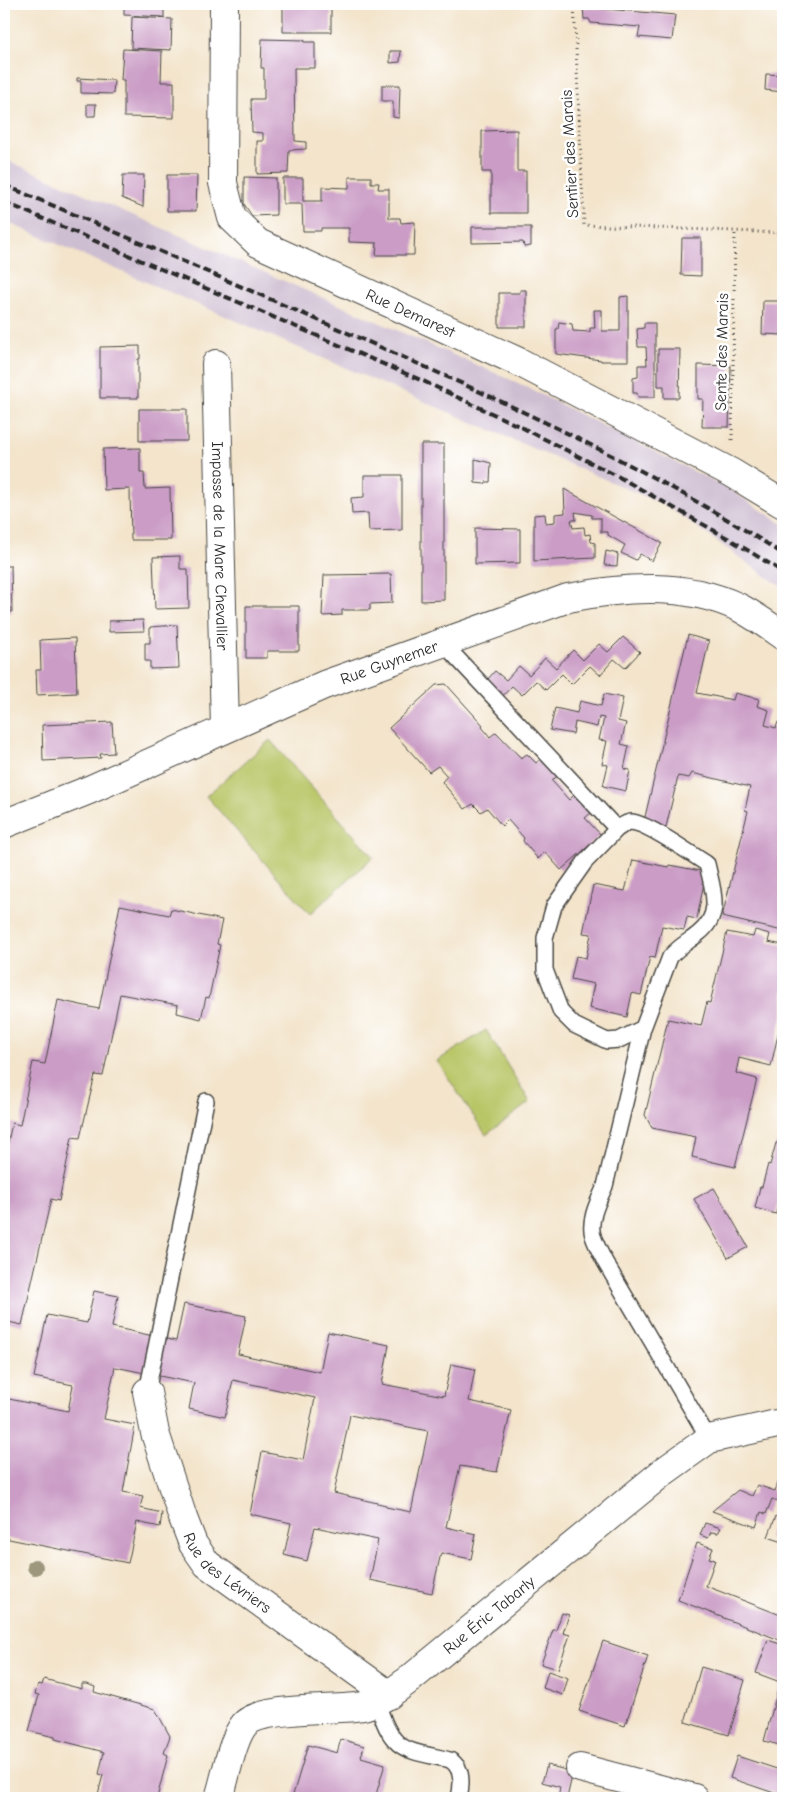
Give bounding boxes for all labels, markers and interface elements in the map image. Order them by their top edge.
street label: Sentier des Marais [558,89,582,219]
street label: Rue Demarest [363,285,458,342]
street label: Sente des Marais [712,293,732,411]
street label: Impasse de la Mare Chevallier [208,441,231,651]
street label: Rue Guynemer [338,637,441,688]
street label: Rue des Lévriers [179,1530,274,1617]
street label: Rue Éric Tabarly [440,1572,539,1658]

